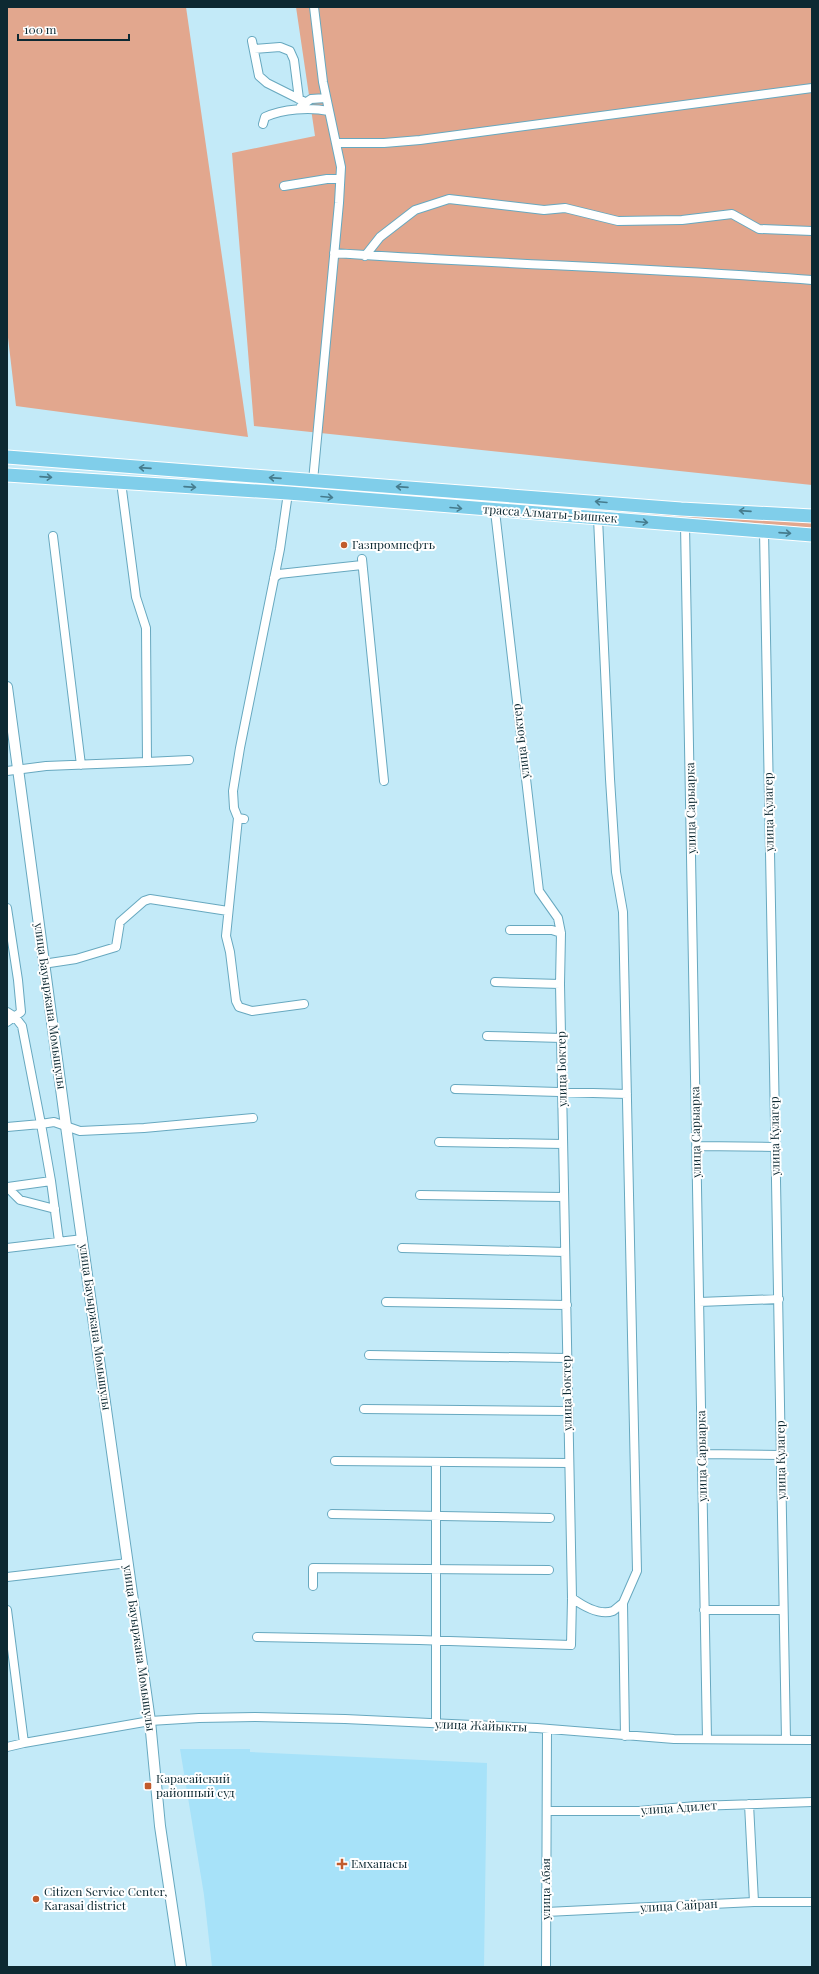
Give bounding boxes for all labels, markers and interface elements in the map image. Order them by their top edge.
scale bar [18,16,129,42]
text: 100 m [24,21,57,37]
one-way arrow [139,464,152,471]
one-way arrow [39,474,52,481]
one-way arrow [269,474,282,481]
one-way arrow [183,483,196,490]
one-way arrow [396,483,409,490]
one-way arrow [320,493,333,501]
one-way arrow [595,499,608,506]
street label: трасса Алматы-Бишкек [482,500,618,526]
one-way arrow [449,504,462,511]
one-way arrow [739,508,752,515]
one-way arrow [635,518,648,525]
one-way arrow [778,529,791,536]
place label: Газпромнефть [352,536,435,552]
marker: Газпромнефть [339,540,349,550]
street label: улица Боктер [507,703,533,781]
street label: улица Сарыарка [681,762,699,855]
street label: улица Кулагер [759,772,777,853]
street label: улица Бауыржана Момышулы [31,921,71,1090]
street label: улица Боктер [552,1031,570,1108]
street label: улица Сарыарка [686,1086,704,1179]
street label: улица Кулагер [765,1096,783,1177]
street label: улица Бауыржана Момышулы [76,1242,116,1411]
street label: улица Боктер [557,1355,575,1432]
street label: улица Сарыарка [692,1410,710,1503]
street label: улица Кулагер [771,1420,789,1501]
street label: улица Бауыржана Момышулы [120,1563,160,1732]
street label: улица Жайыкты [434,1715,527,1735]
place label: Карасайский районный суд [156,1770,235,1800]
marker: Карасайский районный суд [143,1781,153,1791]
street label: улица Адилет [639,1796,718,1818]
place label: Емханасы [351,1855,407,1871]
street label: улица Абая [537,1857,553,1921]
marker: Емханасы [336,1858,348,1870]
place label: Citizen Service Center, Karasai district [44,1883,167,1913]
marker: Citizen Service Center, Karasai district [31,1894,41,1904]
street label: улица Сайран [639,1895,718,1915]

